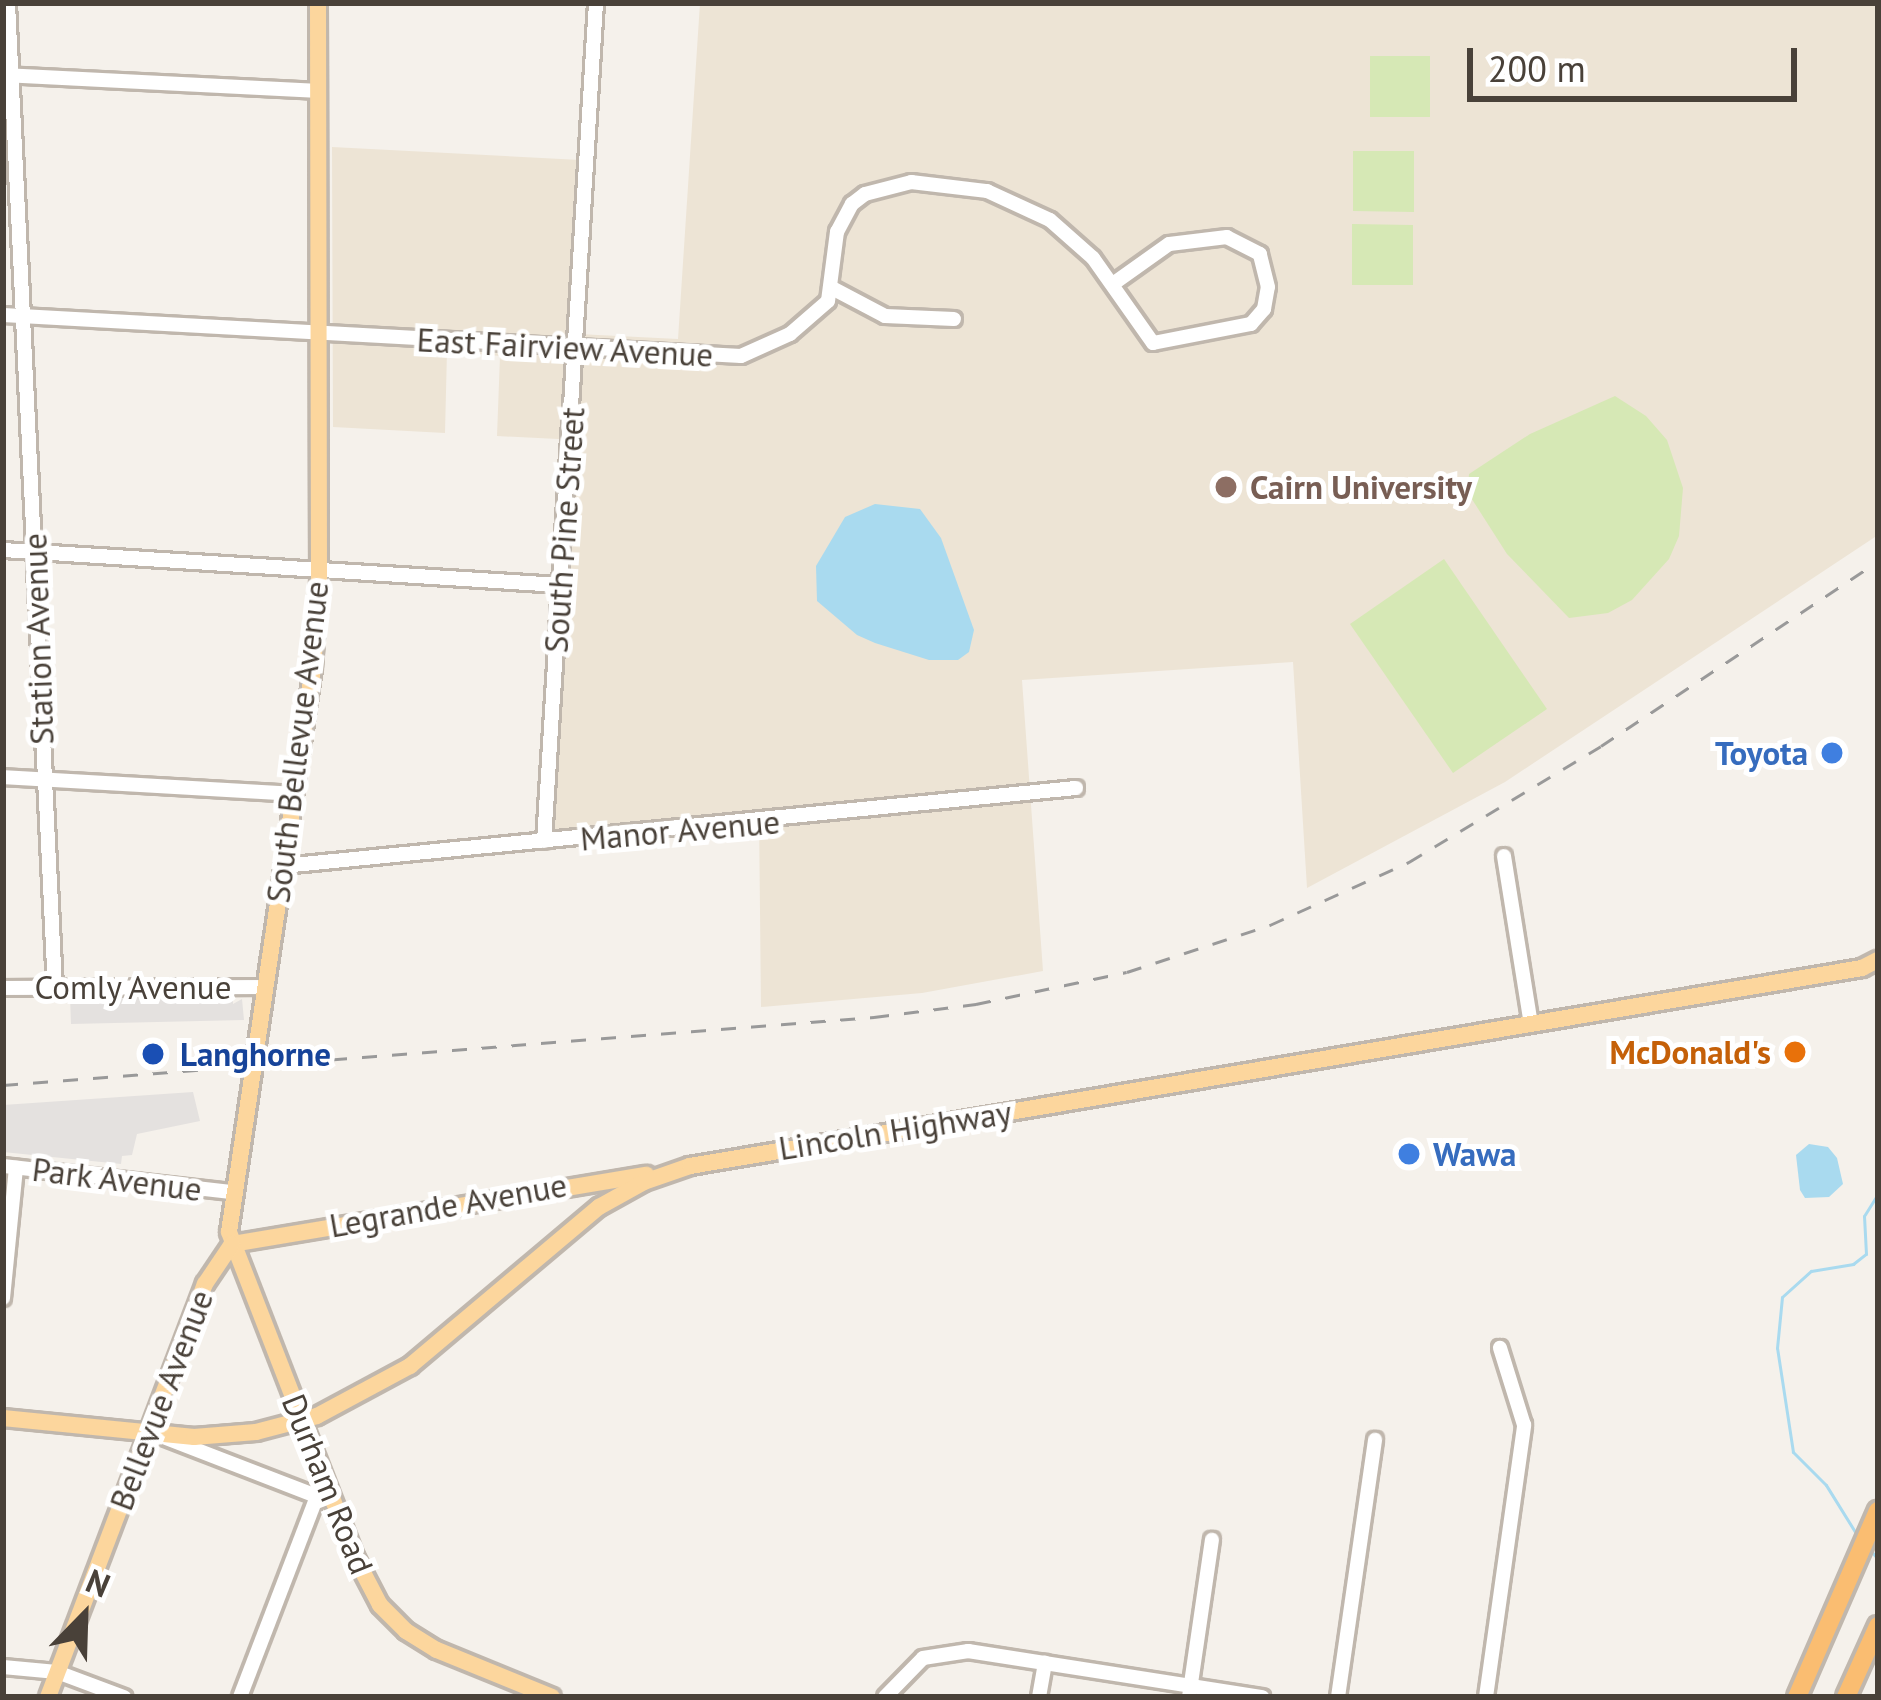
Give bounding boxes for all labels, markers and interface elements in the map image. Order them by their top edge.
scale bar [1473,24,1803,98]
text: 200 m [1488,45,1586,92]
street label: East Fairview Avenue [415,319,715,375]
street label: South Pine Street [536,406,592,654]
place label: Cairn University [1250,467,1472,507]
marker: Cairn University [1213,474,1239,500]
street label: Station Avenue [15,532,61,746]
street label: South Bellevue Avenue [258,578,336,906]
place label: Toyota [1715,733,1808,773]
marker: Toyota [1819,740,1845,766]
street label: Manor Avenue [578,802,782,858]
street label: Comly Avenue [33,967,233,1007]
place label: McDonald's [1609,1032,1771,1072]
place label: Langhorne [180,1034,331,1074]
marker: Langhorne [137,1038,169,1070]
marker: McDonald's [1782,1039,1808,1065]
street label: Lincoln Highway [776,1092,1014,1168]
place label: Wawa [1433,1134,1516,1174]
marker: Wawa [1396,1141,1422,1167]
street label: Park Avenue [29,1149,205,1209]
street label: Legrande Avenue [326,1165,570,1245]
street label: Bellevue Avenue [101,1284,221,1516]
street label: Durham Road [274,1388,382,1580]
north arrow [24,1556,144,1676]
text: N [80,1558,117,1606]

